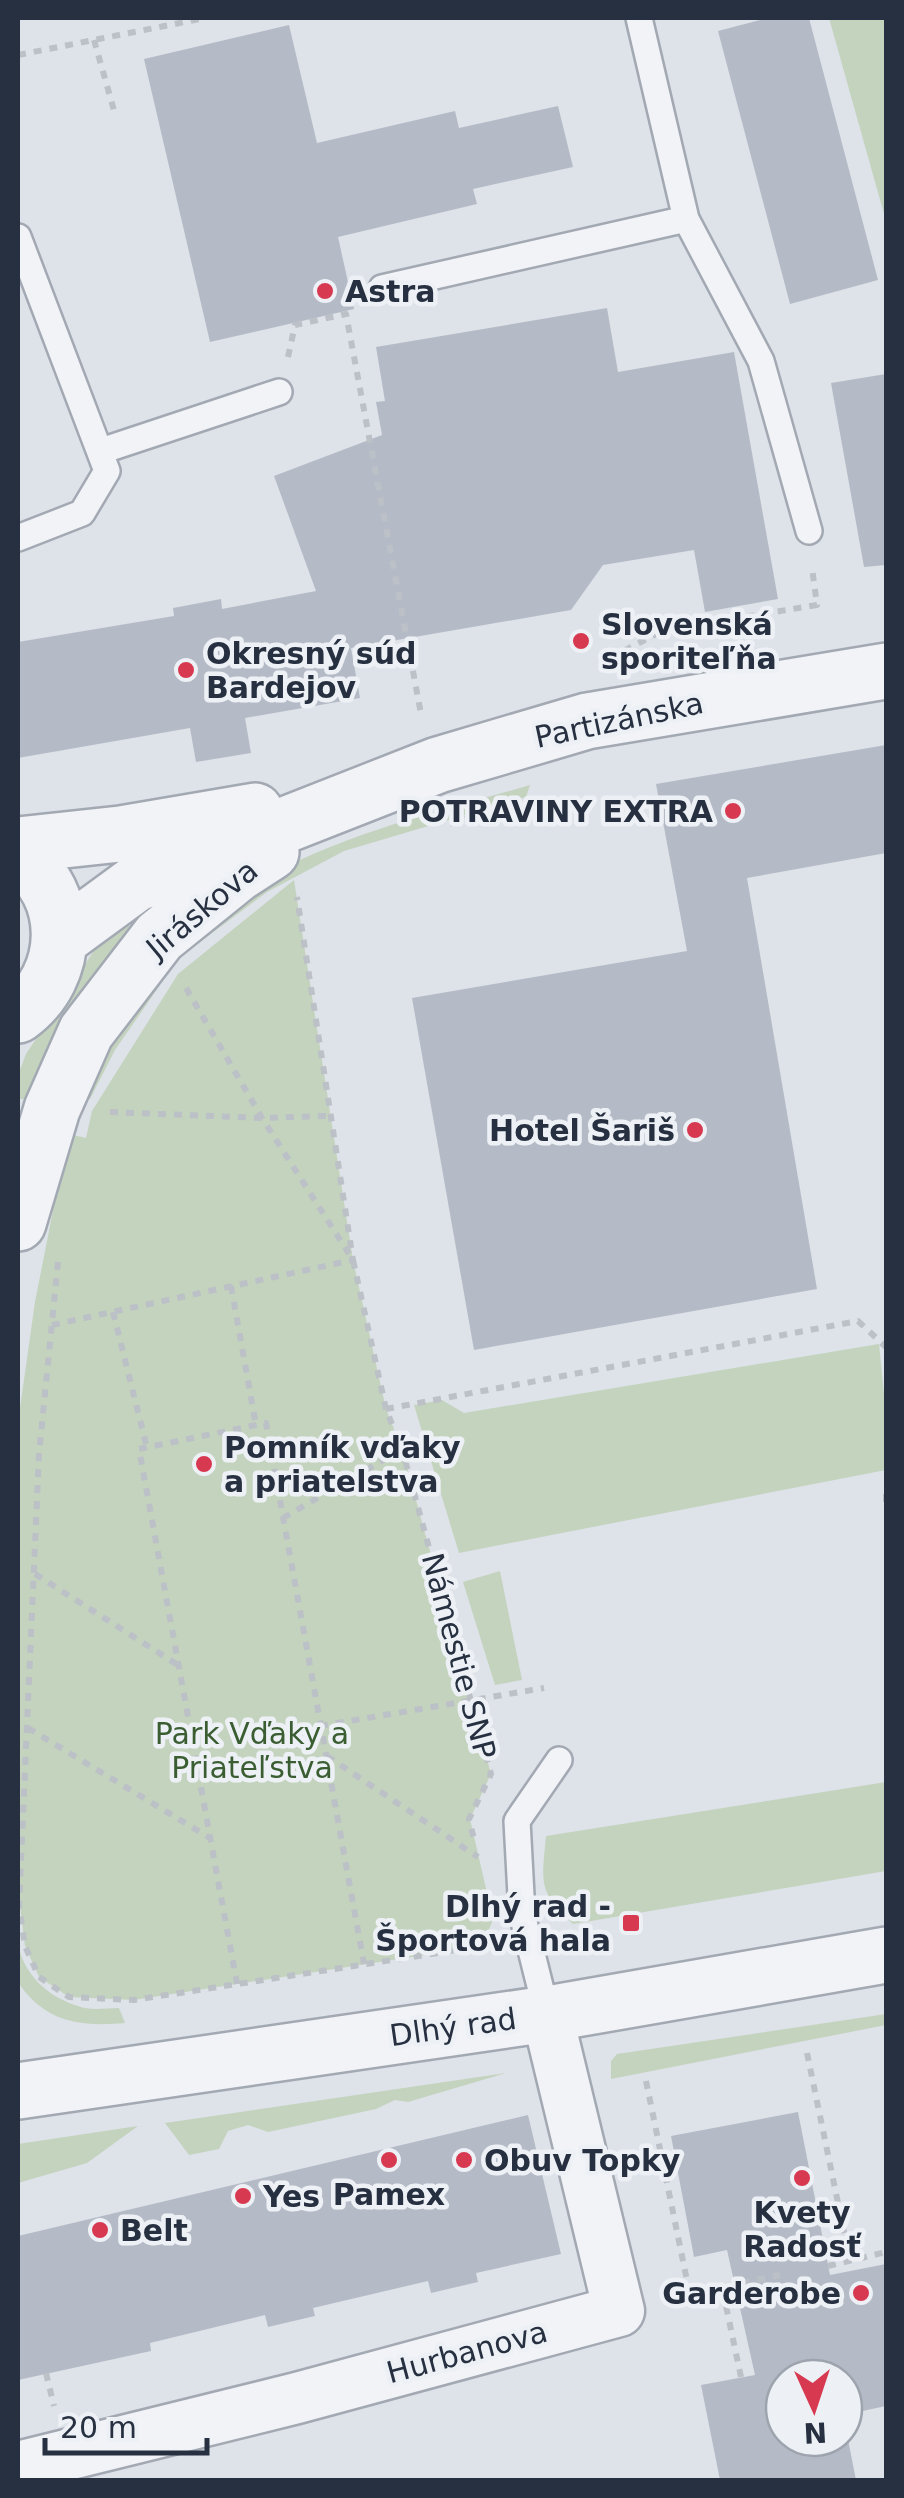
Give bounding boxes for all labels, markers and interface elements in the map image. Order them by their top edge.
place label: Astra [345,274,435,309]
marker: Astra [314,280,336,302]
place label: Slovenská sporiteľňa [601,607,777,676]
marker: Slovenská sporiteľňa [570,630,592,652]
place label: Okresný súd Bardejov [206,636,417,705]
marker: Okresný súd Bardejov [175,659,197,681]
street label: Partizánska [531,685,707,755]
place label: POTRAVINY EXTRA [399,794,714,829]
marker: POTRAVINY EXTRA [722,800,744,822]
street label: Jiráskova [138,852,265,967]
place label: Hotel Šariš [489,1112,675,1148]
marker: Hotel Šariš [684,1119,706,1141]
place label: Pomník vďaky a priatelstva [224,1430,461,1499]
marker: Pomník vďaky a priatelstva [193,1453,215,1475]
street label: Námestie SNP [415,1549,503,1763]
park label: Park Vďaky a Priateľstva [155,1716,349,1785]
place label: Dlhý rad - Športová hala [375,1889,611,1958]
marker: Dlhý rad - Športová hala [620,1912,642,1934]
street label: Dlhý rad [387,2001,519,2053]
place label: Obuv Topky [484,2143,681,2178]
marker: Pamex [378,2149,400,2171]
marker: Obuv Topky [453,2149,475,2171]
marker: Kvety Radosť [791,2167,813,2189]
place label: Pamex [333,2177,445,2212]
place label: Yes [262,2179,320,2214]
marker: Yes [232,2185,254,2207]
place label: Kvety Radosť [743,2195,862,2264]
place label: Belt [120,2213,188,2248]
marker: Belt [89,2219,111,2241]
place label: Garderobe [662,2276,841,2311]
marker: Garderobe [850,2282,872,2304]
street label: Hurbanova [383,2314,551,2390]
north arrow [764,2358,864,2458]
scale bar [45,2393,208,2455]
text: 20 m [60,2410,137,2445]
text: N [803,2415,828,2450]

